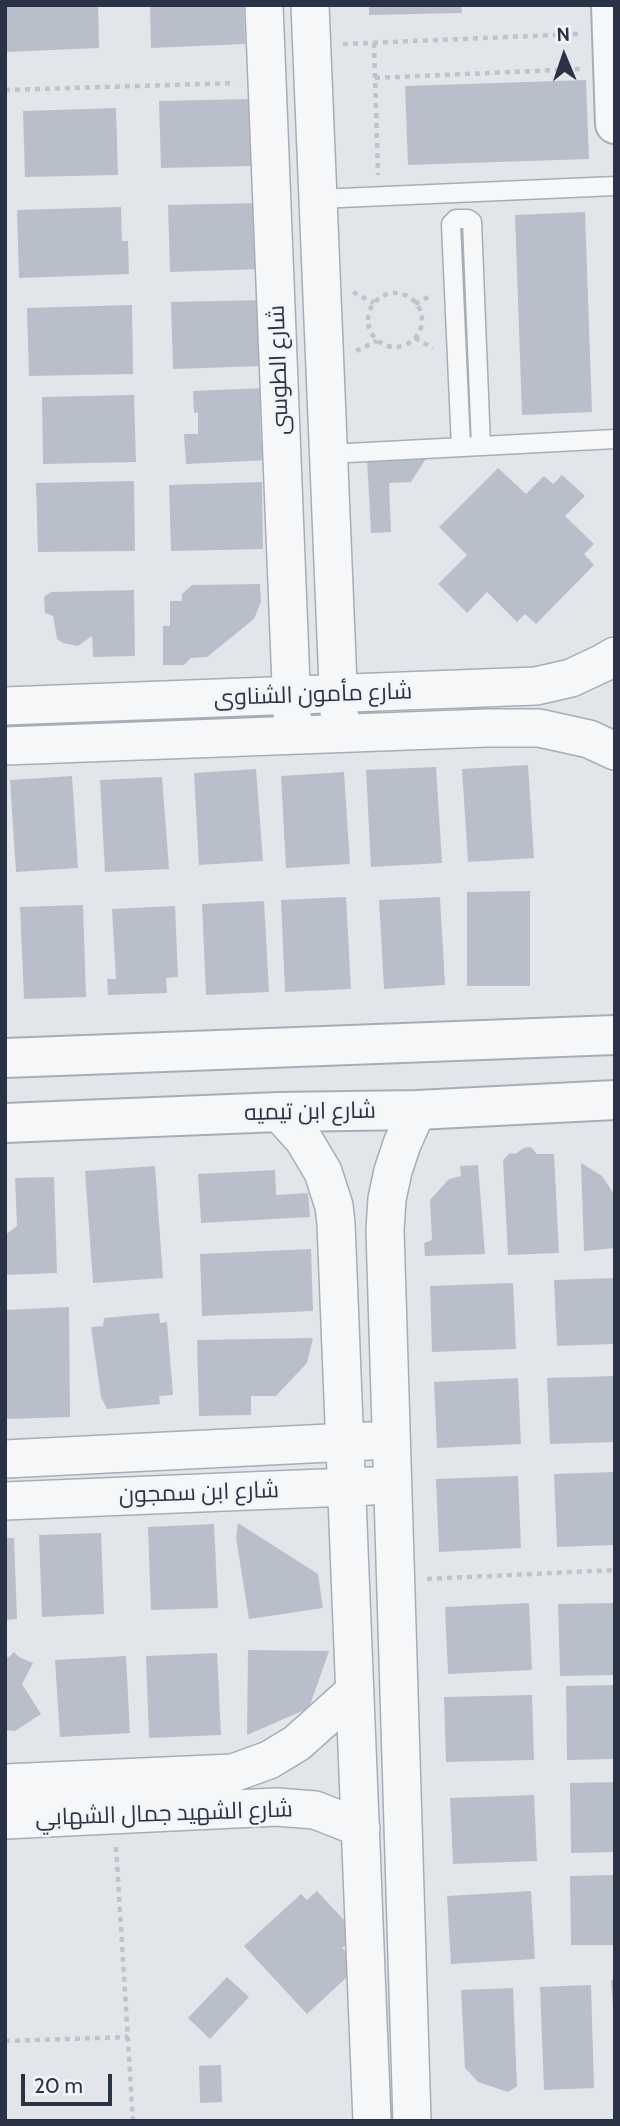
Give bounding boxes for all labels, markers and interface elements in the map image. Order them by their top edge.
north arrow [529,21,599,91]
text: N [556,23,570,46]
street label: شارع الطوسى [263,305,295,435]
street label: شارع مأمون الشناوى [213,678,413,712]
street label: شارع ابن تيميه [244,1097,376,1127]
street label: شارع ابن سمجون [118,1476,280,1510]
street label: شارع الشهيد جمال الشهابي [35,1796,293,1832]
scale bar [24,2060,116,2104]
text: 20 m [34,2073,83,2098]

